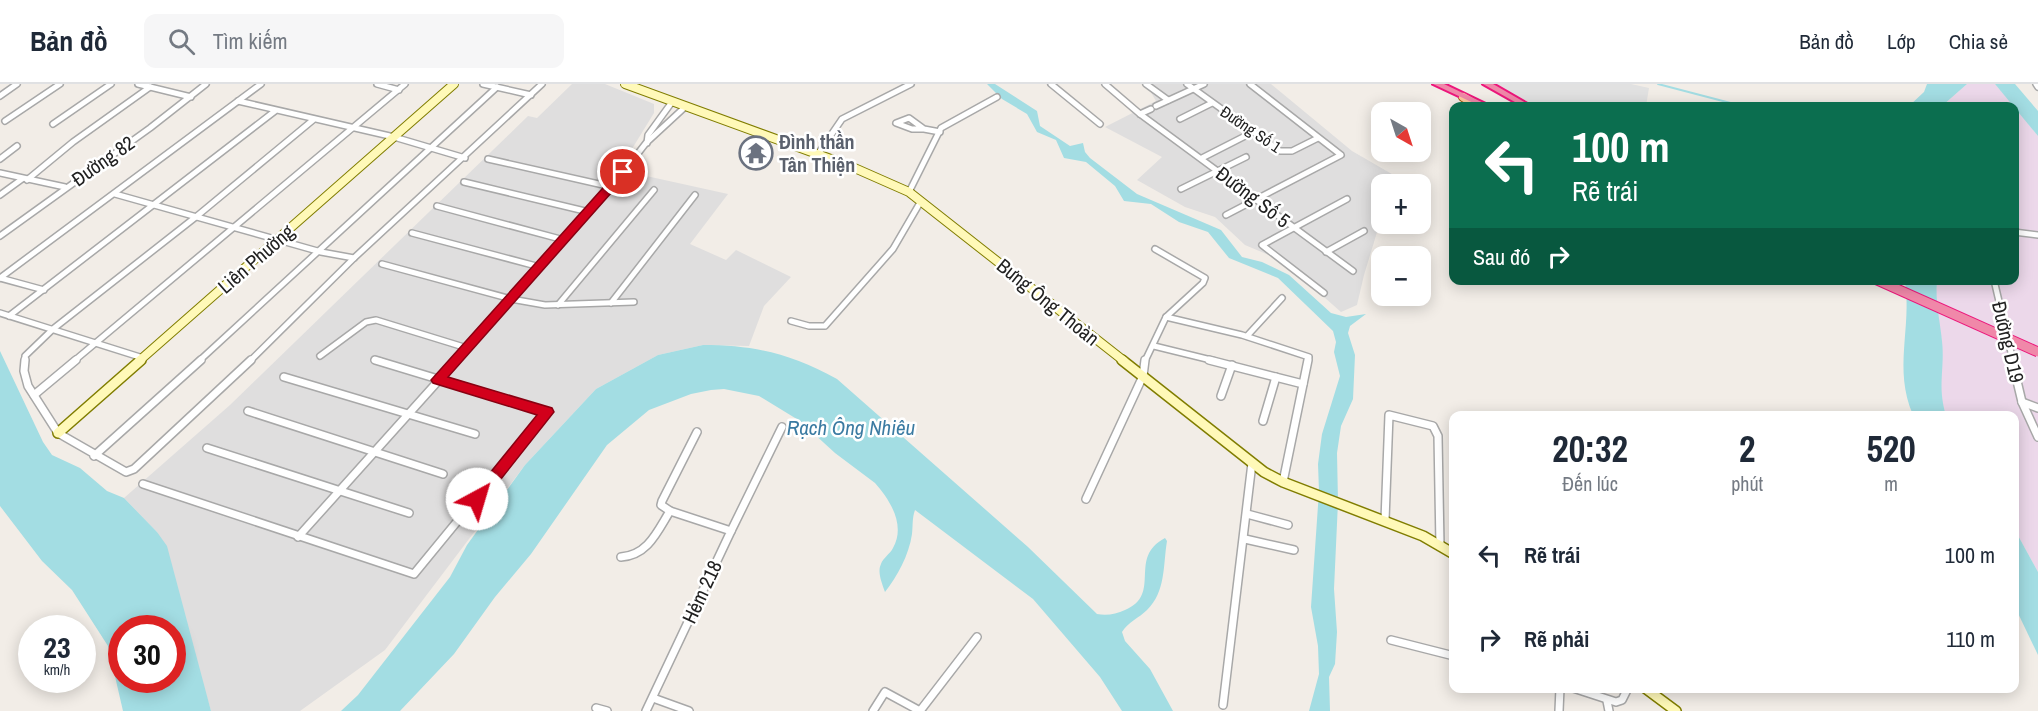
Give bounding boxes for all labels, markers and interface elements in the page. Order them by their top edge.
search box [144,14,564,68]
text: Bản đồ [30,22,108,60]
icon: search [165,25,198,58]
text: Tìm kiếm [213,26,288,56]
text: Bản đồ [1799,27,1854,56]
text: Lớp [1887,27,1916,56]
text: Chia sẻ [1949,27,2008,56]
street label: Đường Số 1 [1216,101,1286,158]
north arrow [1371,102,1431,162]
map controls [1371,102,1431,306]
text: 100 m [1572,119,1670,175]
icon: left [1473,126,1551,204]
place label: Đình thần Tân Thiện [779,128,855,178]
street label: Đường 82 [66,129,140,192]
temple icon: Đình thần Tân Thiện [738,135,774,171]
pin [597,146,648,197]
icon: arrive [606,155,639,188]
street label: Đường Số 5 [1211,160,1296,233]
text: Rẽ trái [1572,173,1638,209]
button: + [1371,174,1431,234]
street label: Liên Phường [212,218,300,299]
icon: right [1542,240,1575,273]
text: Sau đó [1473,242,1530,272]
button: − [1371,246,1431,306]
street label: Bưng Ông Thoàn [991,252,1105,351]
street label: Đường D19 [1986,298,2031,385]
water label: Rạch Ông Nhiêu [787,413,916,442]
text: 20:32 [1552,425,1628,473]
text: 2 [1739,425,1755,473]
text: 520 [1866,425,1916,473]
position arrow [445,467,509,531]
text: Đến lúc [1562,470,1618,497]
text: phút [1731,470,1763,497]
text: m [1884,470,1898,497]
icon: left [1473,539,1506,572]
text: Rẽ trái [1524,540,1580,570]
text: 100 m [1945,540,1995,570]
street label: Hẻm 218 [675,556,728,628]
speed limit sign: 30 [108,615,186,693]
icon: right [1473,623,1506,656]
text: Rẽ phải [1524,624,1589,654]
text: 110 m [1946,624,1995,654]
text: 23 [43,627,71,667]
text: km/h [44,659,70,680]

